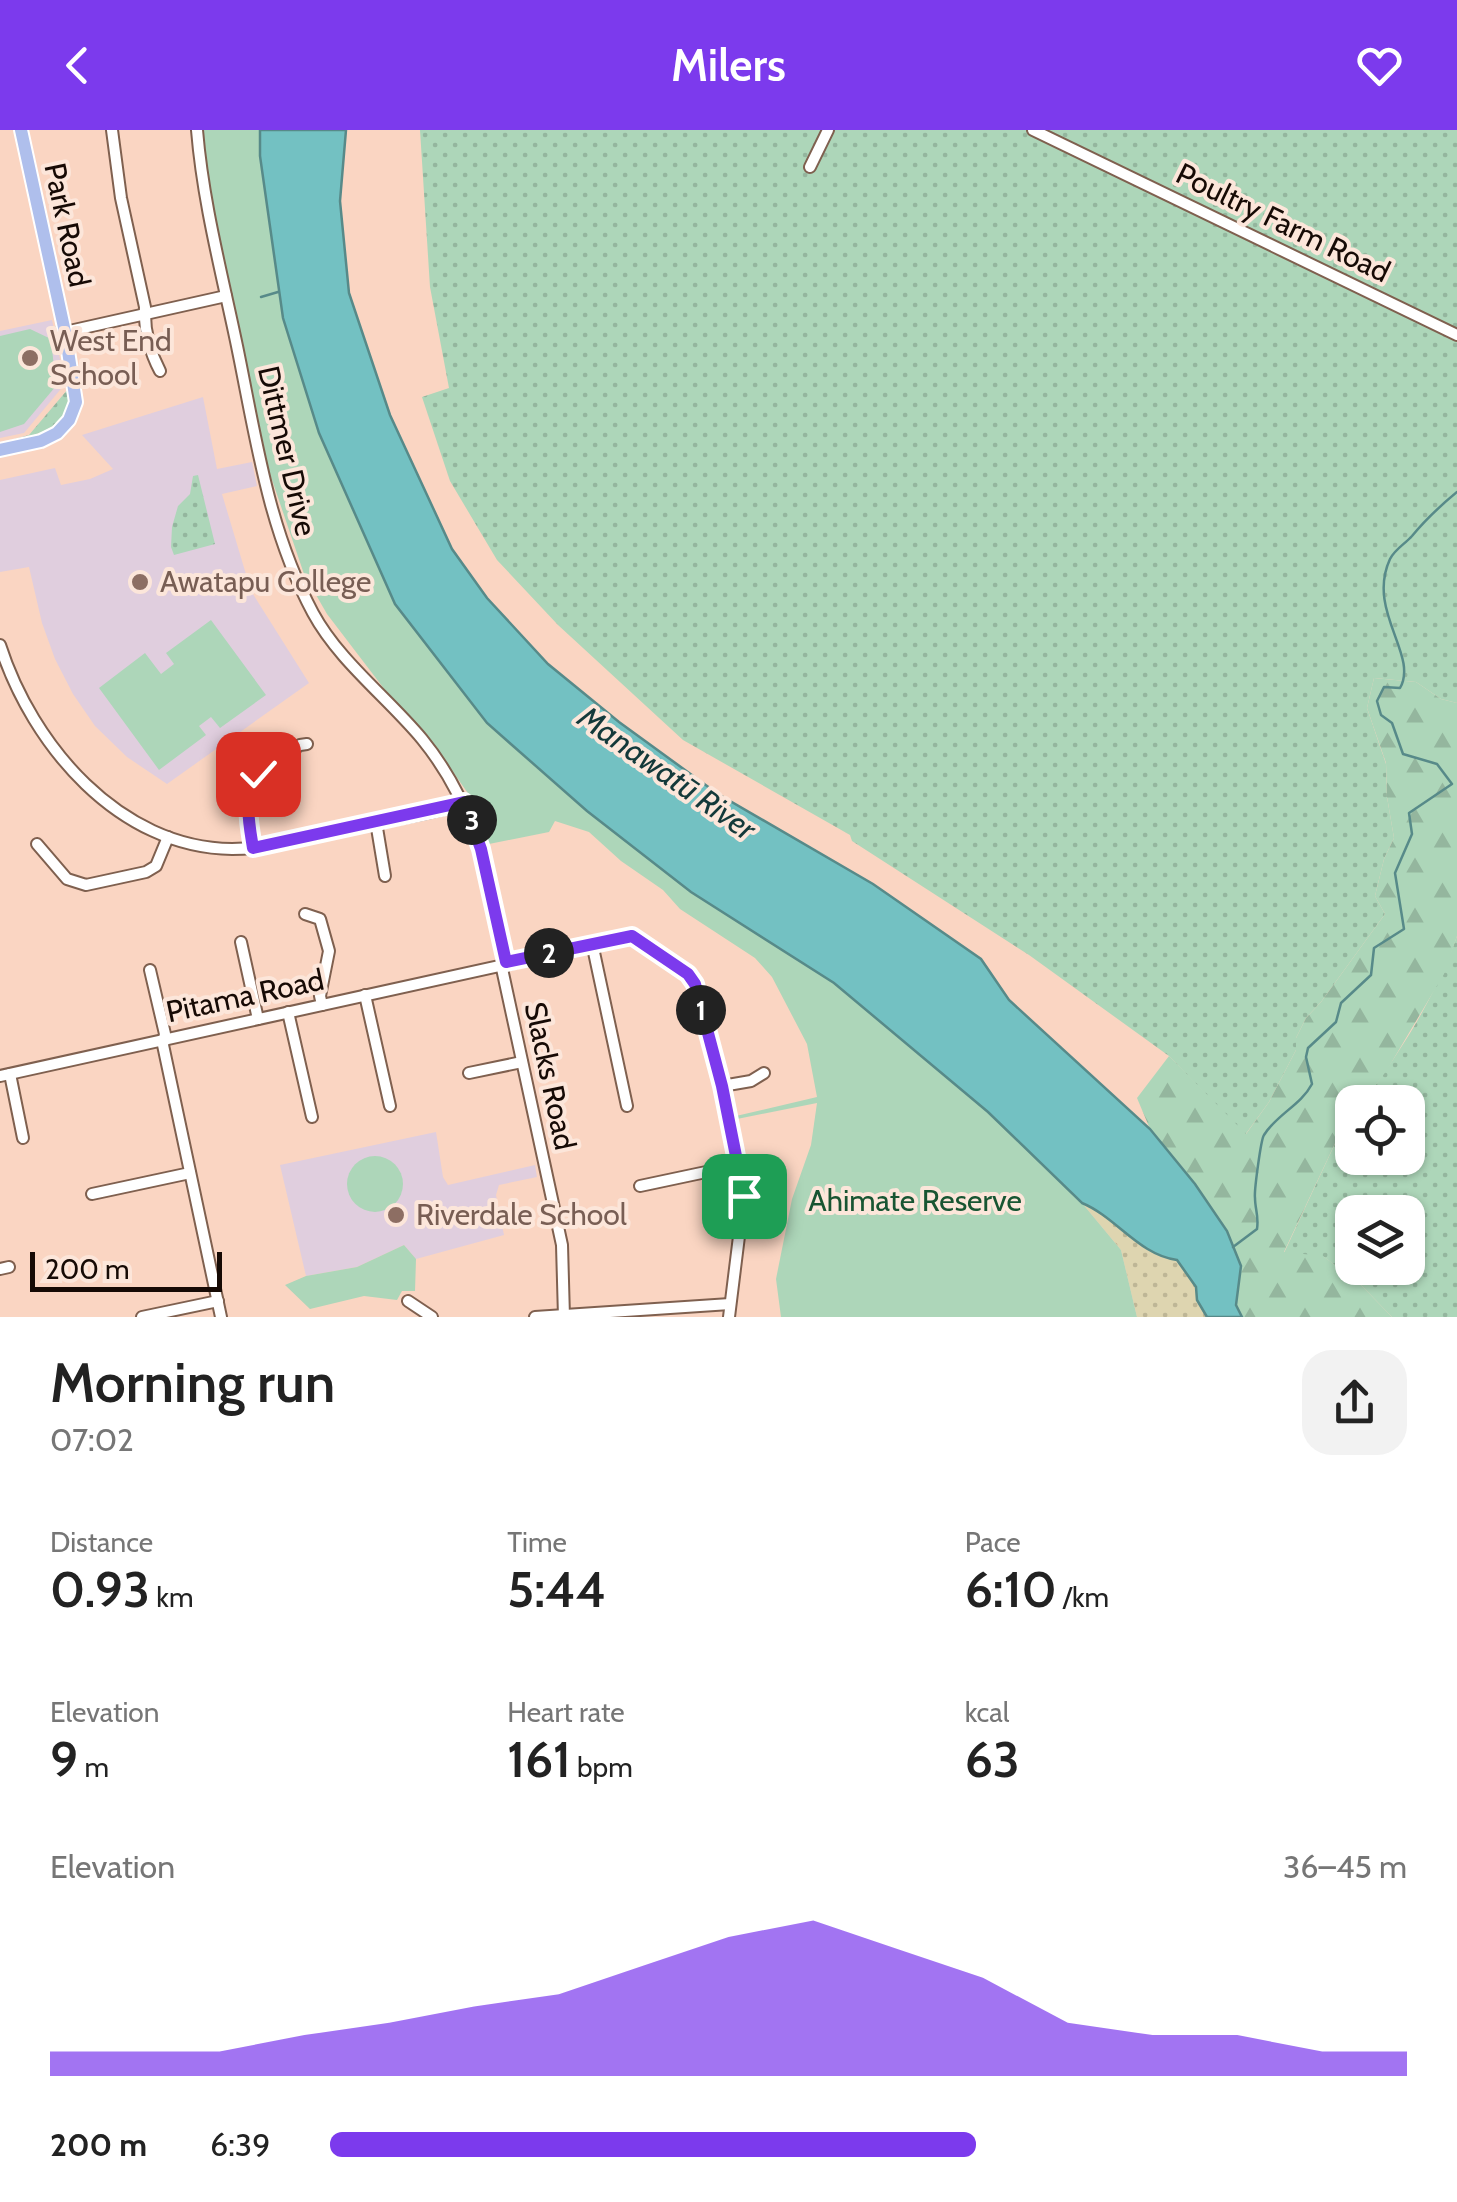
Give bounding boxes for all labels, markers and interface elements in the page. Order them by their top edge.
icon: back [50,38,105,93]
text: Milers [671,38,786,92]
icon: heart [1352,38,1407,93]
street label: Poultry Farm Road [1170,155,1396,290]
street label: Park Road [36,159,99,290]
place label: West End School [50,322,172,393]
marker: West End School [19,347,41,369]
street label: Dittmer Drive [250,362,325,540]
place label: Awatapu College [160,563,371,600]
marker: Awatapu College [129,571,151,593]
water label: Manawatū River [570,696,765,849]
pin [216,732,301,817]
icon: check [231,747,286,802]
pin: 3 [447,795,497,845]
text: 3 [464,803,480,837]
pin: 2 [524,928,574,978]
text: 2 [542,936,556,970]
street label: Pitama Road [163,961,327,1030]
pin: 1 [676,985,726,1035]
text: 1 [696,993,706,1027]
street label: Slacks Road [517,999,584,1153]
map controls [1335,1085,1425,1285]
button: locate [1335,1085,1425,1175]
pin [702,1154,787,1239]
icon: arrive [717,1169,772,1224]
park label: Ahimate Reserve [808,1182,1022,1219]
button: layers [1335,1195,1425,1285]
place label: Riverdale School [416,1196,627,1233]
marker: Riverdale School [385,1204,407,1226]
scale bar [30,1247,222,1292]
text: 200 m [45,1252,130,1286]
text: Morning run [50,1349,335,1416]
button: share [1302,1350,1407,1455]
text: 07:02 [50,1420,134,1459]
text: Distance [50,1525,153,1559]
text: Time [507,1525,567,1559]
text: Pace [965,1525,1021,1559]
text: 0.93 [50,1559,150,1620]
text: 5:44 [507,1559,606,1620]
text: 6:10 [965,1559,1057,1620]
text: km [150,1580,193,1614]
text: /km [1057,1580,1109,1614]
text: Elevation [50,1695,159,1729]
text: Heart rate [507,1695,625,1729]
text: kcal [965,1695,1009,1729]
text: 9 [50,1729,78,1790]
text: 161 [507,1729,571,1790]
text: 63 [965,1729,1020,1790]
text: m [78,1750,109,1784]
text: bpm [571,1750,633,1784]
text: Elevation [50,1847,175,1886]
text: 36–45 m [1283,1847,1407,1886]
text: 200 m [50,2125,147,2164]
text: 6:39 [210,2125,270,2164]

